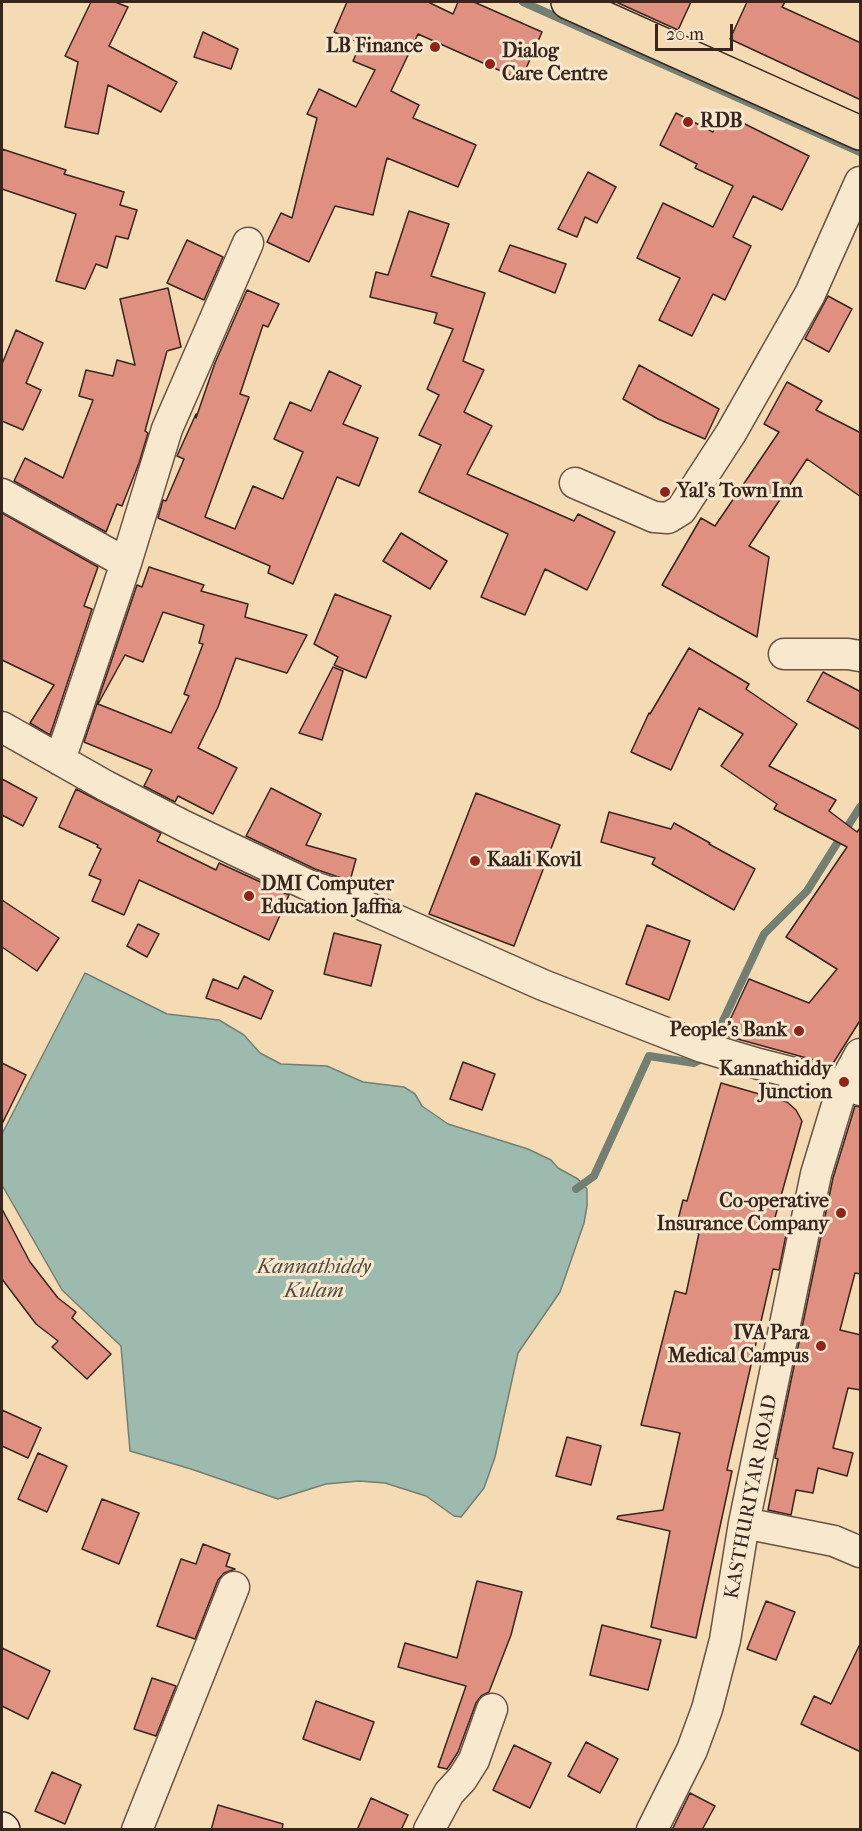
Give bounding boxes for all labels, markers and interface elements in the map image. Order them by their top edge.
scale bar [658,12,736,50]
text: 20 m [666,24,704,45]
place label: LB Finance [326,35,423,59]
marker: LB Finance [428,40,442,54]
place label: Dialog Care Centre [502,40,608,87]
marker: Dialog Care Centre [483,57,497,71]
place label: RDB [700,110,743,134]
marker: RDB [681,115,695,129]
place label: Yal's Town Inn [677,480,803,504]
marker: Yal's Town Inn [658,485,672,499]
place label: Kaali Kovil [487,849,581,873]
marker: Kaali Kovil [468,854,482,868]
place label: DMI Computer Education Jaffna [261,873,401,920]
marker: DMI Computer Education Jaffna [242,889,256,903]
place label: People's Bank [669,1019,787,1043]
marker: People's Bank [792,1024,806,1038]
place label: Kannathiddy Junction [719,1058,832,1105]
marker: Kannathiddy Junction [837,1075,851,1089]
place label: Co-operative Insurance Company [657,1190,829,1237]
marker: Co-operative Insurance Company [834,1206,848,1220]
water label: Kannathiddy Kulam [257,1255,371,1305]
place label: IVA Para Medical Campus [668,1322,809,1369]
marker: IVA Para Medical Campus [814,1339,828,1353]
street label: KASTHURIYAR ROAD [720,1393,784,1601]

